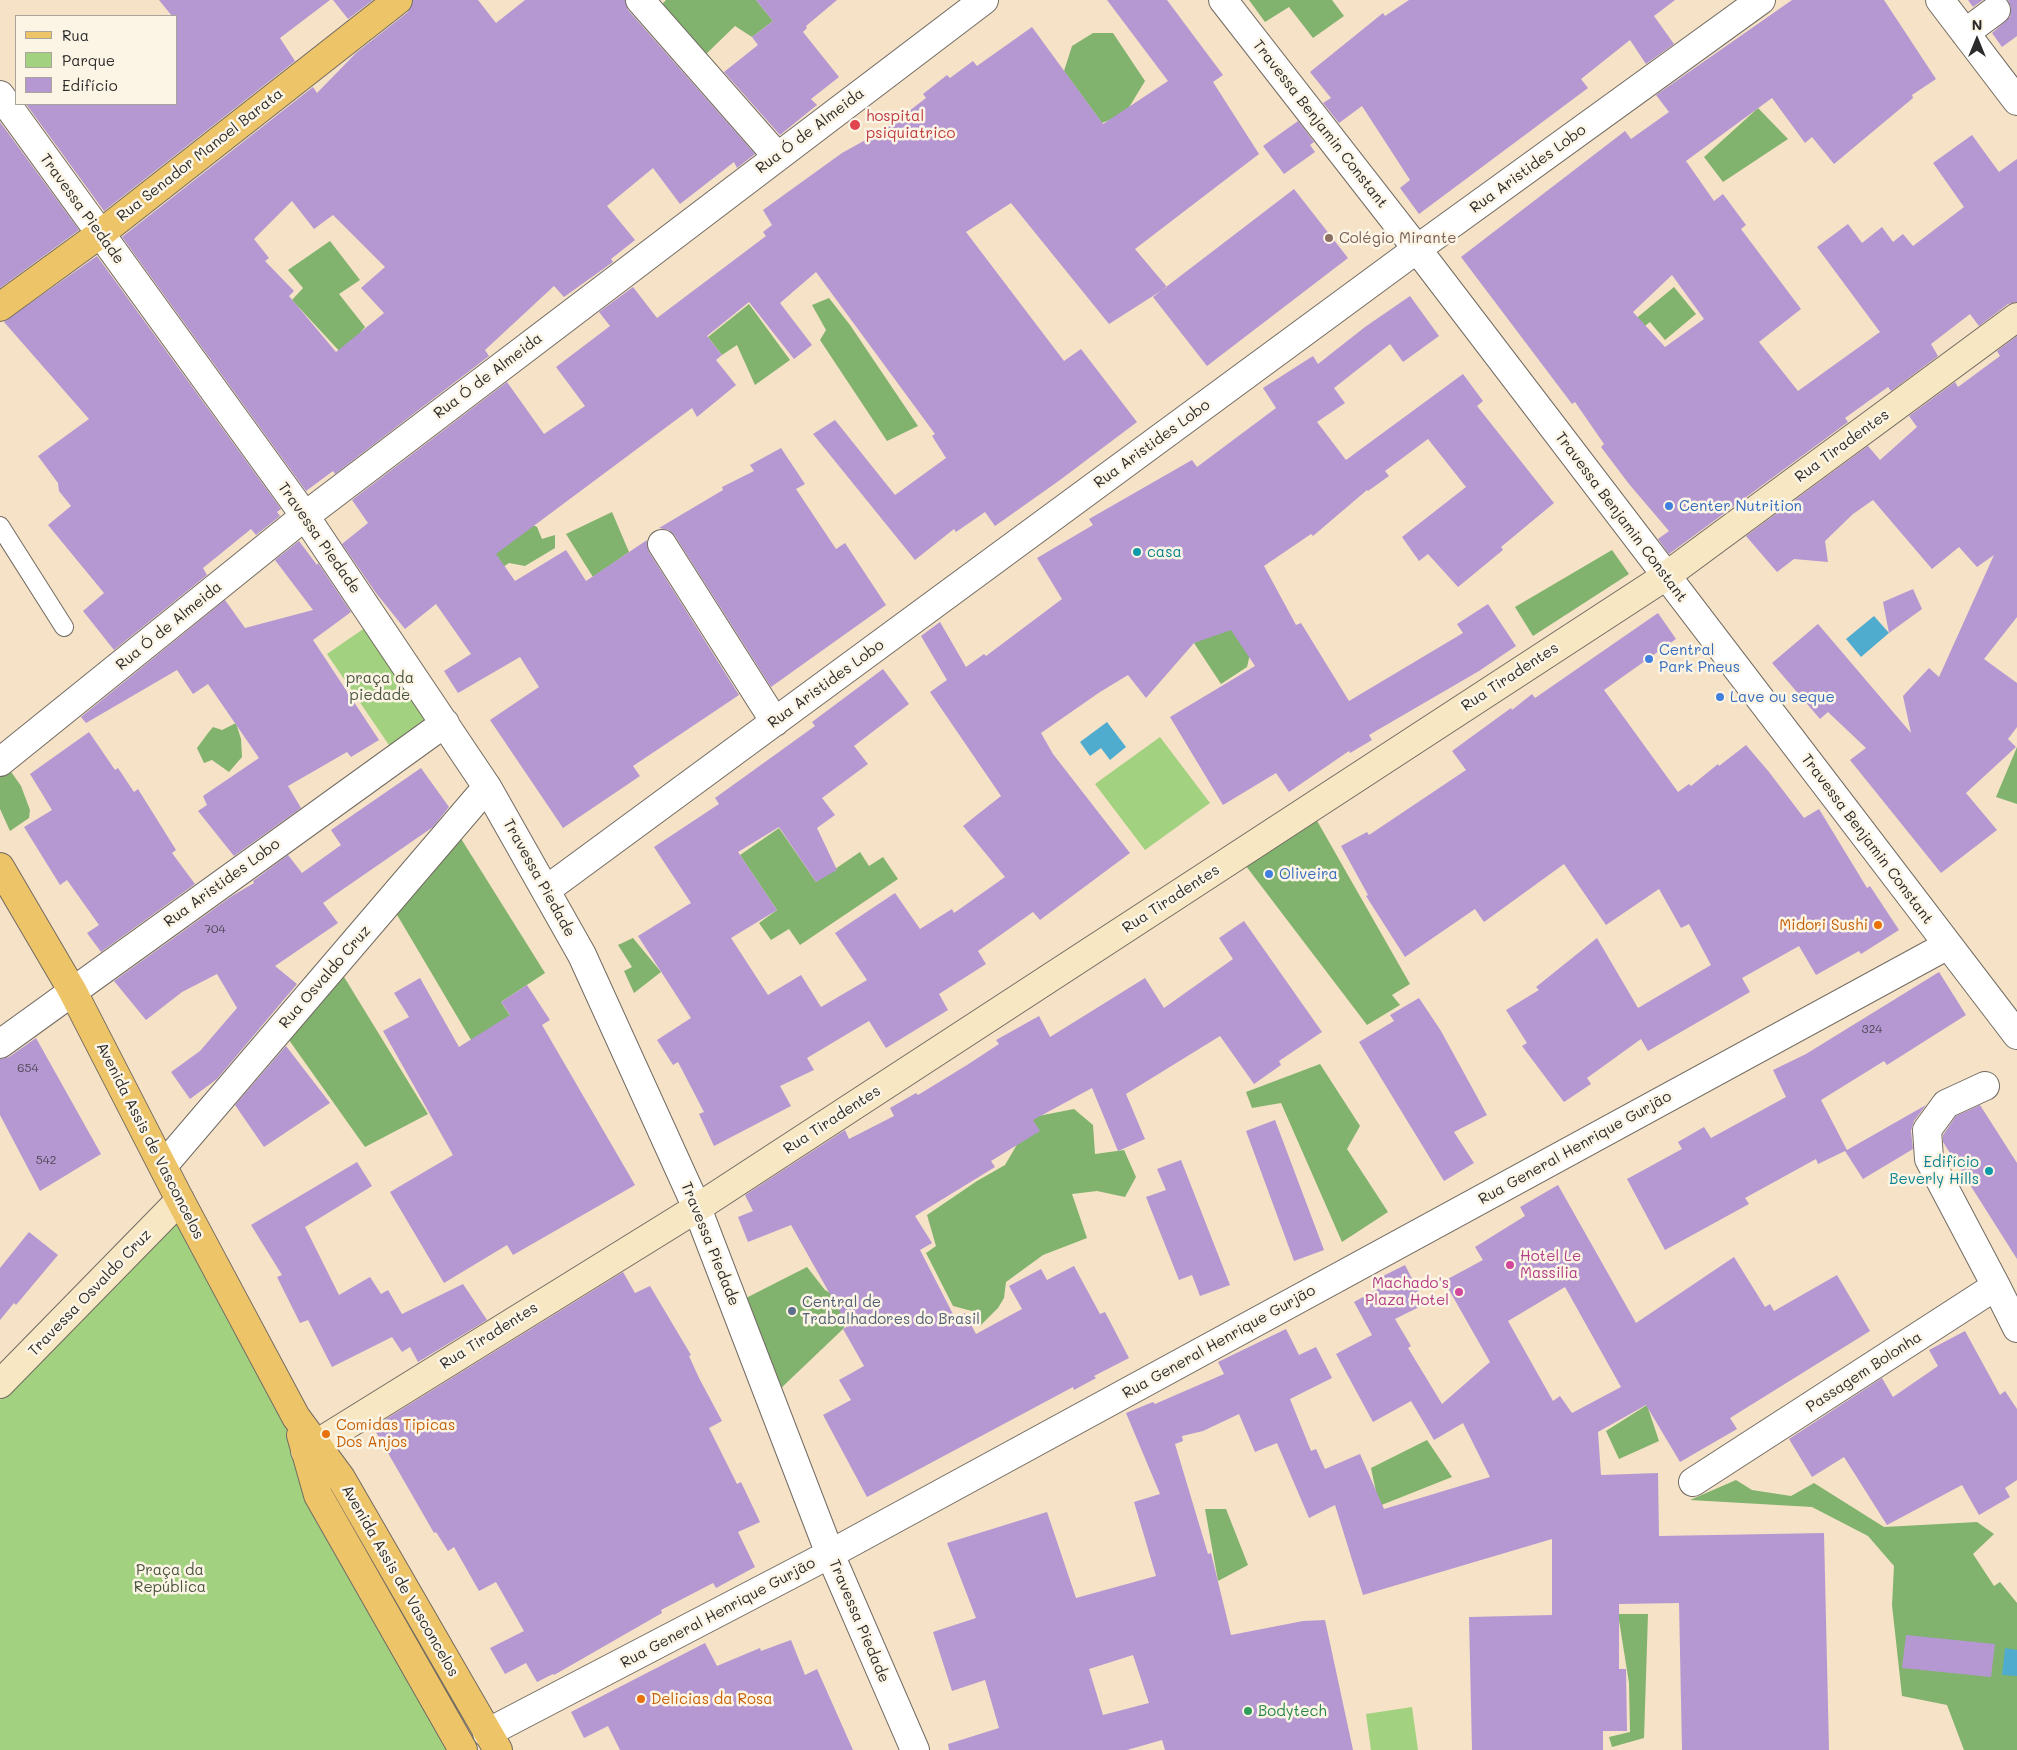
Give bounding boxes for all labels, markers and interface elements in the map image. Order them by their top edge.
legend [15,15,178,105]
north arrow [1952,15,2002,65]
text: N [1972,15,1982,34]
text: Rua [62,25,89,45]
street label: Travessa Benjamin Constant [1249,36,1391,212]
text: Parque [62,50,115,70]
text: Edifício [62,75,118,95]
street label: Rua Ó de Almeida [752,84,868,178]
street label: Rua Senador Manoel Barata [113,85,287,225]
place label: hospital psiquiatrico [866,107,955,142]
marker: hospital psiquiatrico [848,118,862,132]
street label: Rua Aristides Lobo [1466,121,1590,217]
street label: Travessa Piedade [36,150,128,268]
place label: Colégio Mirante [1339,229,1457,247]
marker: Colégio Mirante [1323,232,1335,244]
street label: Rua Ó de Almeida [430,329,546,423]
street label: Rua Aristides Lobo [1090,396,1214,492]
street label: Rua Tiradentes [1791,406,1893,486]
street label: Travessa Benjamin Constant [1551,428,1691,606]
street label: Travessa Piedade [274,479,364,597]
place label: Center Nutrition [1679,497,1802,515]
marker: Center Nutrition [1663,500,1675,512]
place label: casa [1147,543,1182,561]
marker: casa [1131,546,1143,558]
street label: Rua Ó de Almeida [112,578,226,674]
street label: Rua Aristides Lobo [764,636,888,732]
street label: Rua Tiradentes [1458,639,1562,715]
place label: Central Park Pneus [1659,641,1740,676]
marker: Central Park Pneus [1643,653,1655,665]
park label: praça da piedade [346,669,414,704]
place label: Lave ou seque [1730,688,1835,706]
marker: Lave ou seque [1714,691,1726,703]
street label: Travessa Benjamin Constant [1797,750,1937,928]
street label: Travessa Piedade [499,816,579,940]
street label: Rua Aristides Lobo [160,835,284,931]
street label: Rua Tiradentes [1119,861,1223,937]
place label: Oliveira [1279,865,1338,883]
marker: Oliveira [1263,868,1275,880]
place label: Midori Sushi [1779,916,1868,934]
marker: Midori Sushi [1872,919,1884,931]
house number: 704 [204,922,226,936]
street label: Rua Osvaldo Cruz [276,922,374,1032]
house number: 324 [1862,1022,1882,1036]
street label: Avenida Assis de Vasconcelos [92,1040,208,1242]
house number: 654 [17,1061,39,1075]
street label: Rua Tiradentes [780,1082,884,1158]
street label: Rua General Henrique Gurjão [1475,1087,1675,1209]
house number: 542 [36,1153,56,1167]
place label: Edifício Beverly Hills [1889,1153,1979,1188]
marker: Edifício Beverly Hills [1983,1165,1995,1177]
street label: Travessa Piedade [677,1179,743,1309]
street label: Travessa Osvaldo Cruz [25,1226,155,1360]
place label: Hotel Le Massilia [1520,1247,1581,1282]
marker: Hotel Le Massilia [1504,1259,1516,1271]
place label: Machado's Plaza Hotel [1365,1274,1449,1309]
street label: Rua General Henrique Gurjão [1119,1281,1319,1403]
marker: Machado's Plaza Hotel [1453,1286,1465,1298]
place label: Central de Trabalhadores do Brasil [802,1293,980,1328]
street label: Rua Tiradentes [437,1299,541,1373]
marker: Central de Trabalhadores do Brasil [786,1305,798,1317]
street label: Passagem Bolonha [1803,1328,1925,1416]
place label: Comidas Tipicas Dos Anjos [336,1416,455,1451]
marker: Comidas Tipicas Dos Anjos [320,1428,332,1440]
street label: Avenida Assis de Vasconcelos [338,1482,462,1680]
street label: Rua General Henrique Gurjão [618,1554,818,1672]
street label: Travessa Piedade [825,1557,893,1685]
park label: Praça da República [134,1561,206,1596]
place label: Delicias da Rosa [651,1690,773,1708]
marker: Delicias da Rosa [635,1693,647,1705]
place label: Bodytech [1258,1702,1327,1720]
marker: Bodytech [1242,1705,1254,1717]

